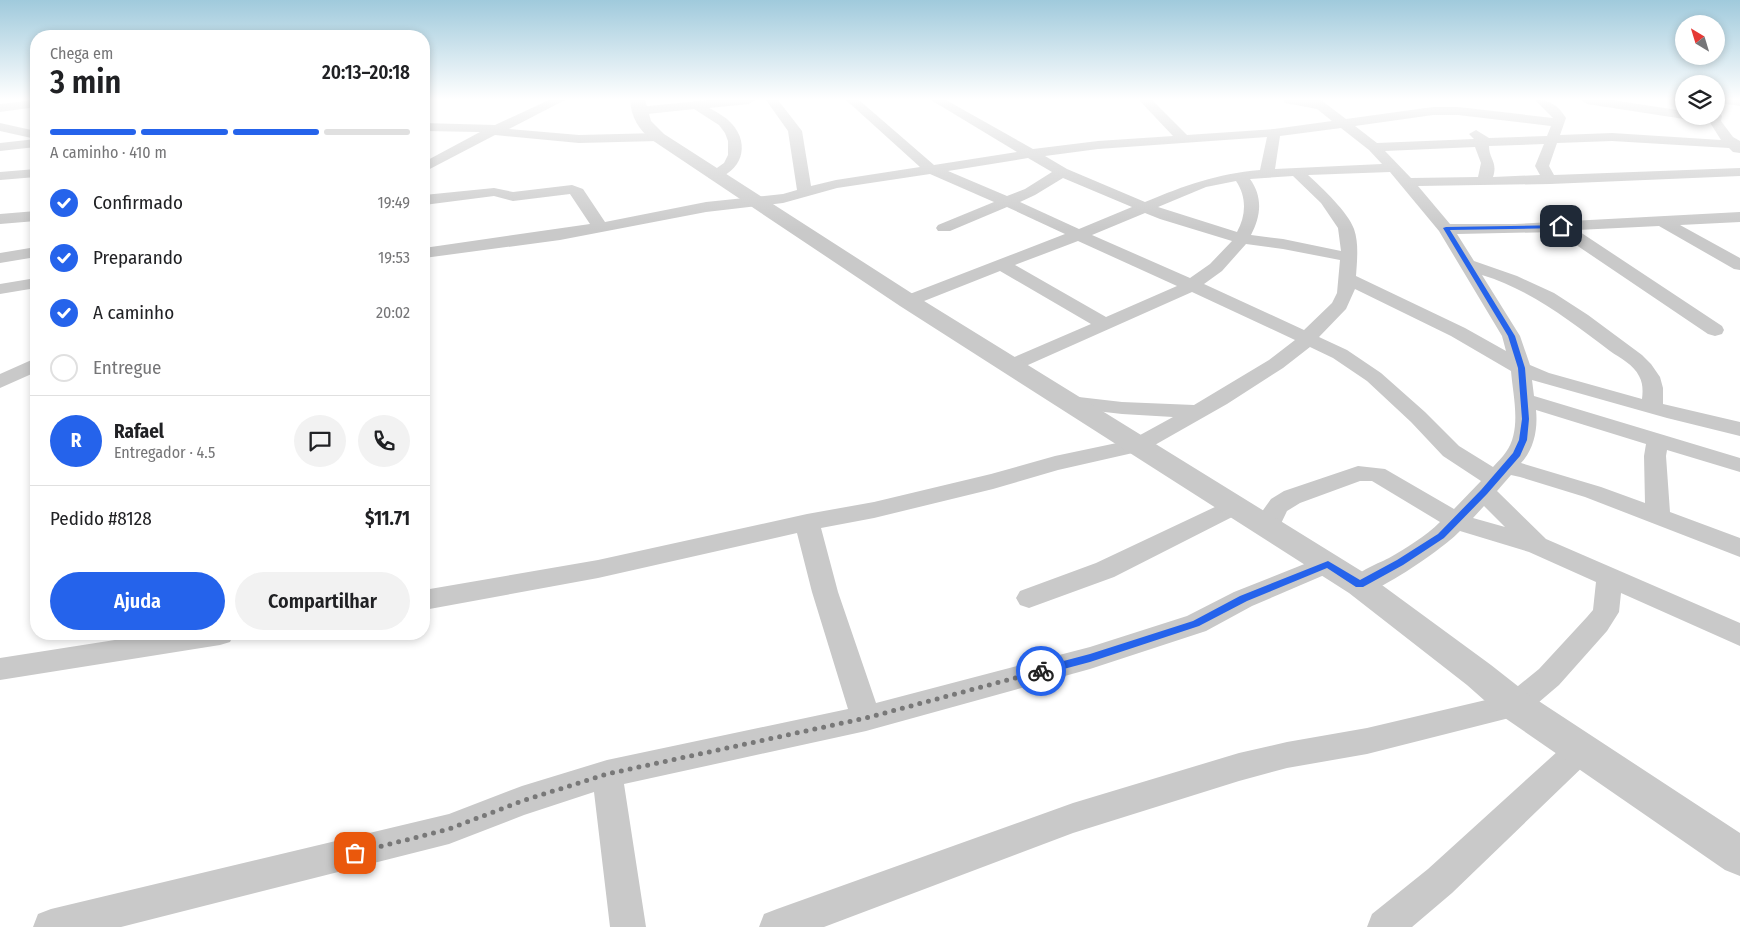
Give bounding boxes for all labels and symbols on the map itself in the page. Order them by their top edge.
north arrow [1675,15,1725,65]
pin [1540,205,1582,247]
courier [1016,646,1066,696]
pin [334,832,376,874]

